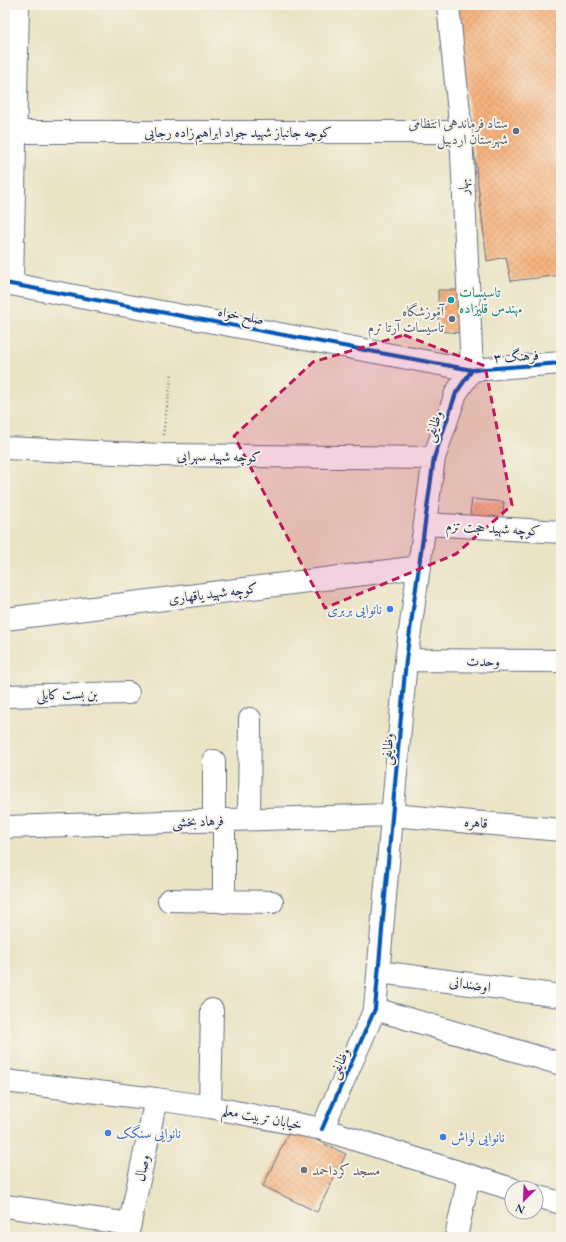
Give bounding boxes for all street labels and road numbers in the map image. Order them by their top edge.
street label: کوچه جانباز شهید جواد ابراهیم‌زاده رجایی [144,123,332,146]
street label: بهار [454,178,474,198]
street label: صلح خواه [216,302,266,332]
street label: فرهنگ ۳ [493,345,539,367]
street label: وظایفی [419,408,449,445]
street label: کوچه شهید سهرابی [177,446,261,467]
street label: کوچه شهید حجت تزم [445,517,541,543]
street label: کوچه شهید یاقهاری [167,579,259,608]
street label: وحدت [466,652,500,670]
street label: بن بست کابلی [36,684,98,705]
street label: وظایفی [377,732,399,766]
street label: فرهاد بخشی [172,811,224,832]
street label: قاهره [463,812,489,832]
street label: اوضندانی [448,972,492,996]
street label: وظایفی [324,1045,356,1082]
street label: خیابان تربیت معلم [219,1100,304,1139]
street label: وصال [130,1153,154,1183]

